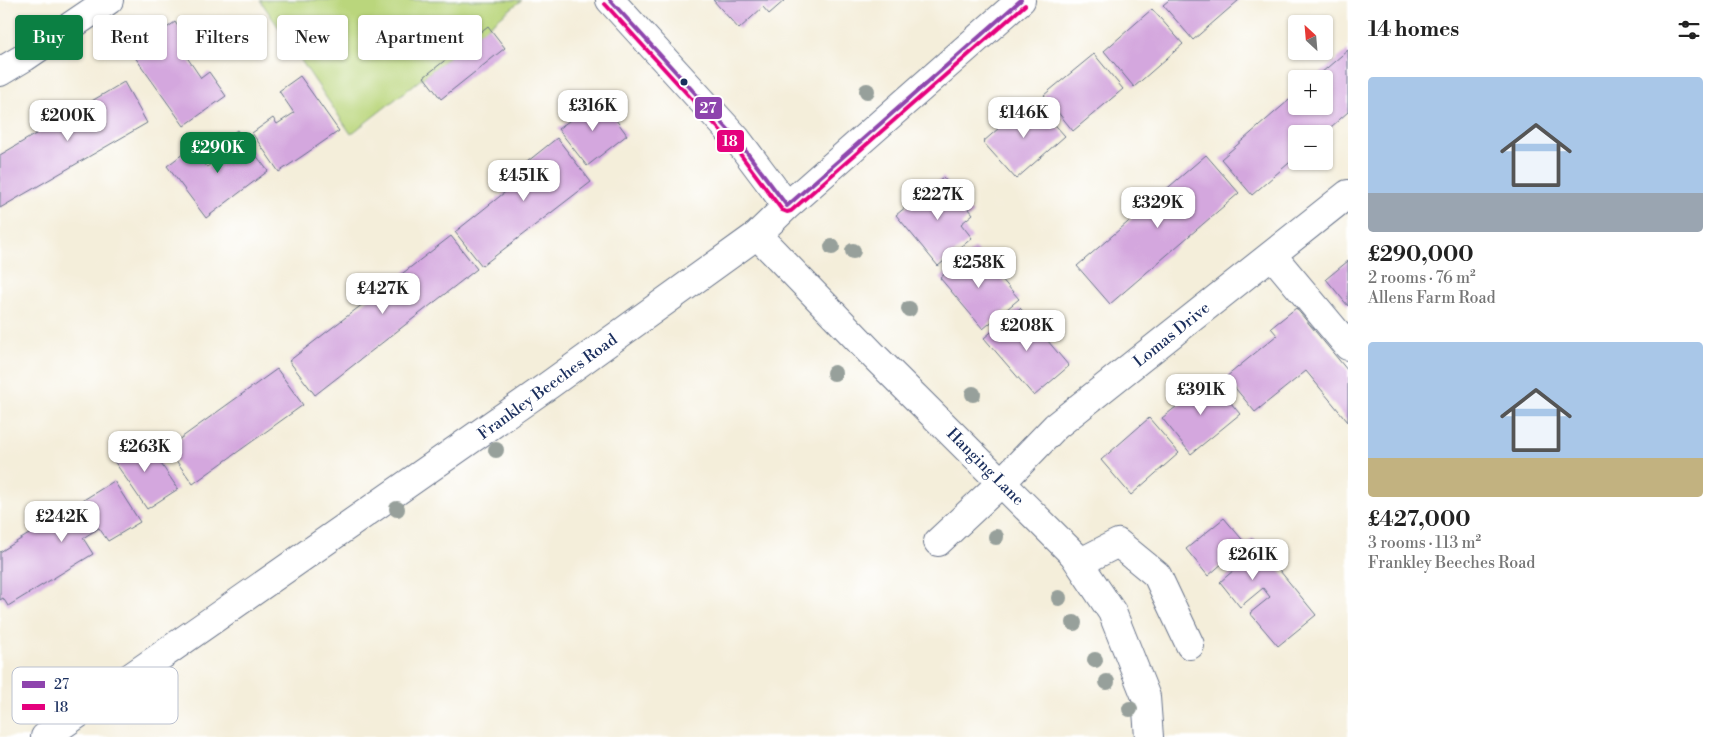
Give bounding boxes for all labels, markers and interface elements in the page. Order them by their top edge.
chip: Buy [15,15,83,60]
chip: Rent [93,15,167,60]
chip: Filters [177,15,267,60]
chip: New [277,15,348,60]
chip: Apartment [358,15,482,60]
north arrow [1288,15,1332,60]
map controls [1288,15,1333,170]
icon: filters [1675,16,1703,44]
text: 14 homes [1368,17,1459,43]
button: + [1288,70,1333,115]
unlabelled marker [679,77,689,87]
pin: £316K [558,90,628,132]
text: £316K [569,96,617,116]
line badge: 27 [694,96,723,120]
pin: £146K [989,96,1059,139]
pin: £200K [33,100,103,142]
text: 27 [700,100,717,118]
text: £146K [999,103,1049,123]
text: £200K [40,106,96,126]
icon: home [1491,110,1581,200]
button: − [1288,125,1333,170]
line badge: 18 [716,129,745,153]
pin: £290K [183,132,253,174]
text: 18 [722,133,738,151]
text: £290K [191,138,245,158]
pin: £451K [489,160,559,202]
text: £451K [499,166,549,186]
pin: £227K [903,178,973,221]
text: £227K [912,185,964,205]
pin: £329K [1123,186,1193,229]
text: £329K [1132,193,1184,213]
text: £290,000 [1368,242,1474,268]
pin: £258K [944,246,1014,289]
text: £258K [953,253,1005,273]
text: 2 rooms · 76 m² [1368,268,1476,288]
pin: £427K [348,272,418,315]
text: £427K [357,279,409,299]
text: Allens Farm Road [1368,288,1496,308]
street label: Lomas Drive [1129,298,1214,372]
pin: £208K [992,310,1062,352]
text: £208K [1000,316,1054,336]
street label: Frankley Beeches Road [474,330,621,444]
pin: £391K [1166,374,1236,416]
icon: home [1491,375,1581,465]
text: £391K [1177,380,1225,400]
street label: Hanging Lane [942,424,1028,510]
pin: £263K [110,430,180,473]
text: £263K [119,437,171,457]
pin: £242K [27,500,97,543]
text: £242K [36,507,88,527]
text: £427,000 [1368,507,1470,533]
text: 3 rooms · 113 m² [1368,533,1481,553]
pin: £261K [1218,538,1288,581]
text: £261K [1228,545,1278,565]
text: Frankley Beeches Road [1368,553,1535,573]
legend [12,667,178,724]
text: 27 [54,676,69,694]
text: 18 [54,699,68,717]

